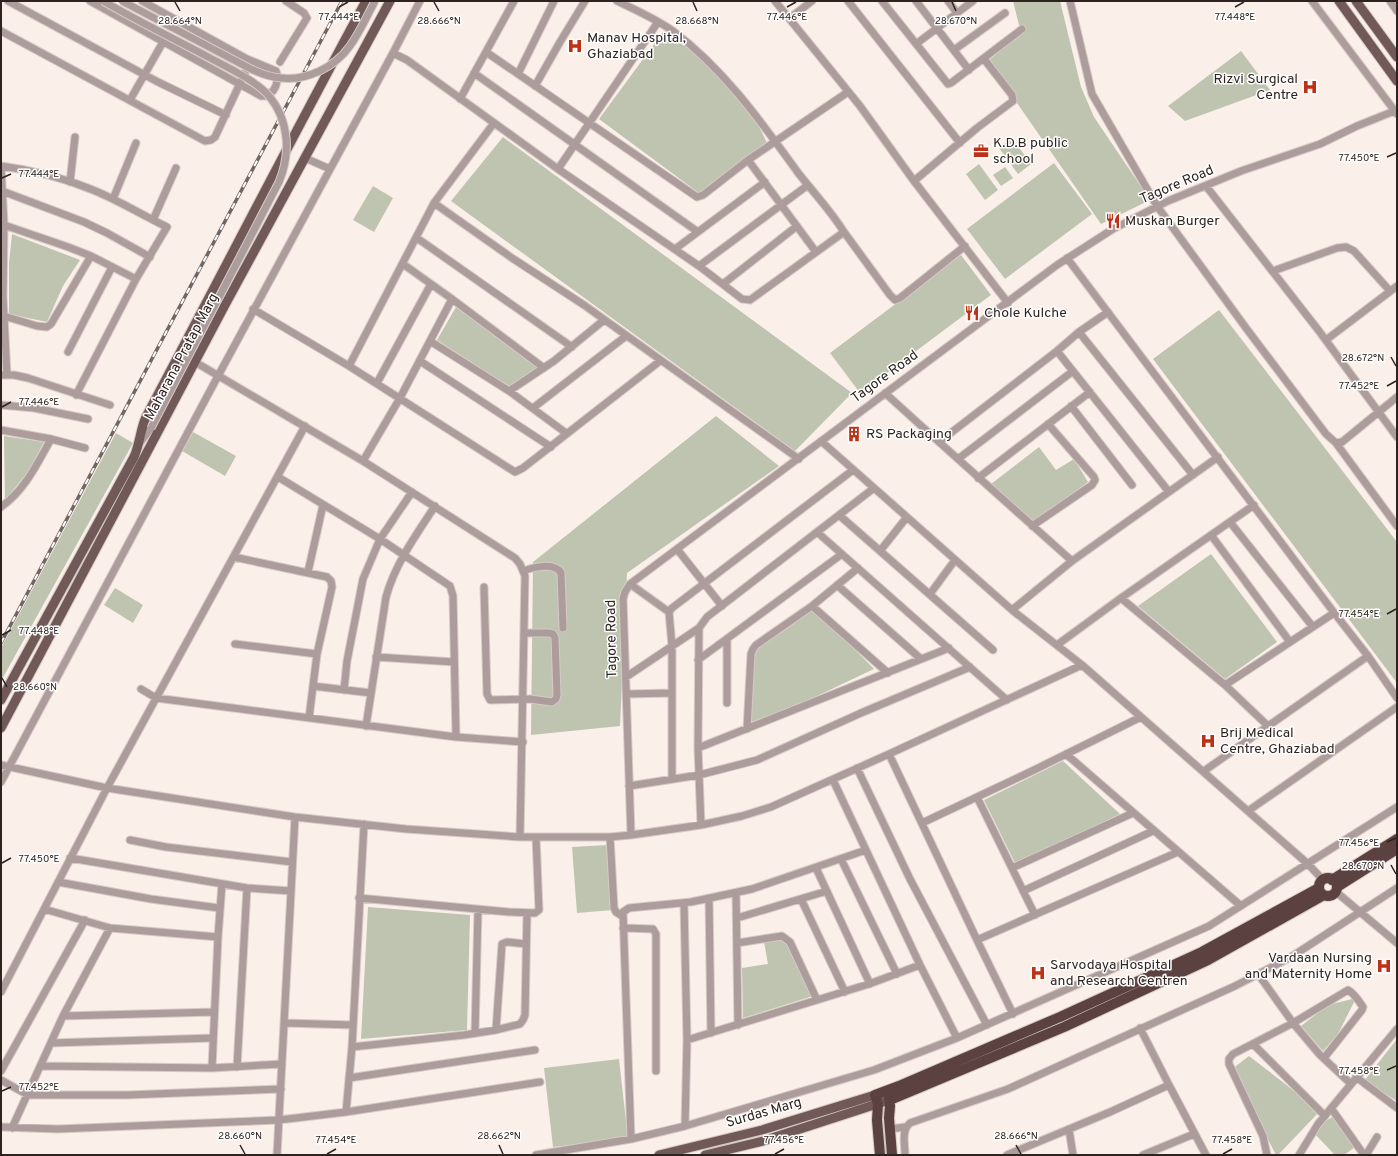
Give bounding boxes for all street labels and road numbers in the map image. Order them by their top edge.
street label: Tagore Road [1137,162,1217,208]
street label: Maharana Pratap Marg [141,291,223,423]
street label: Tagore Road [848,347,922,407]
street label: Tagore Road [603,599,621,679]
street label: Surdas Marg [724,1094,804,1132]

